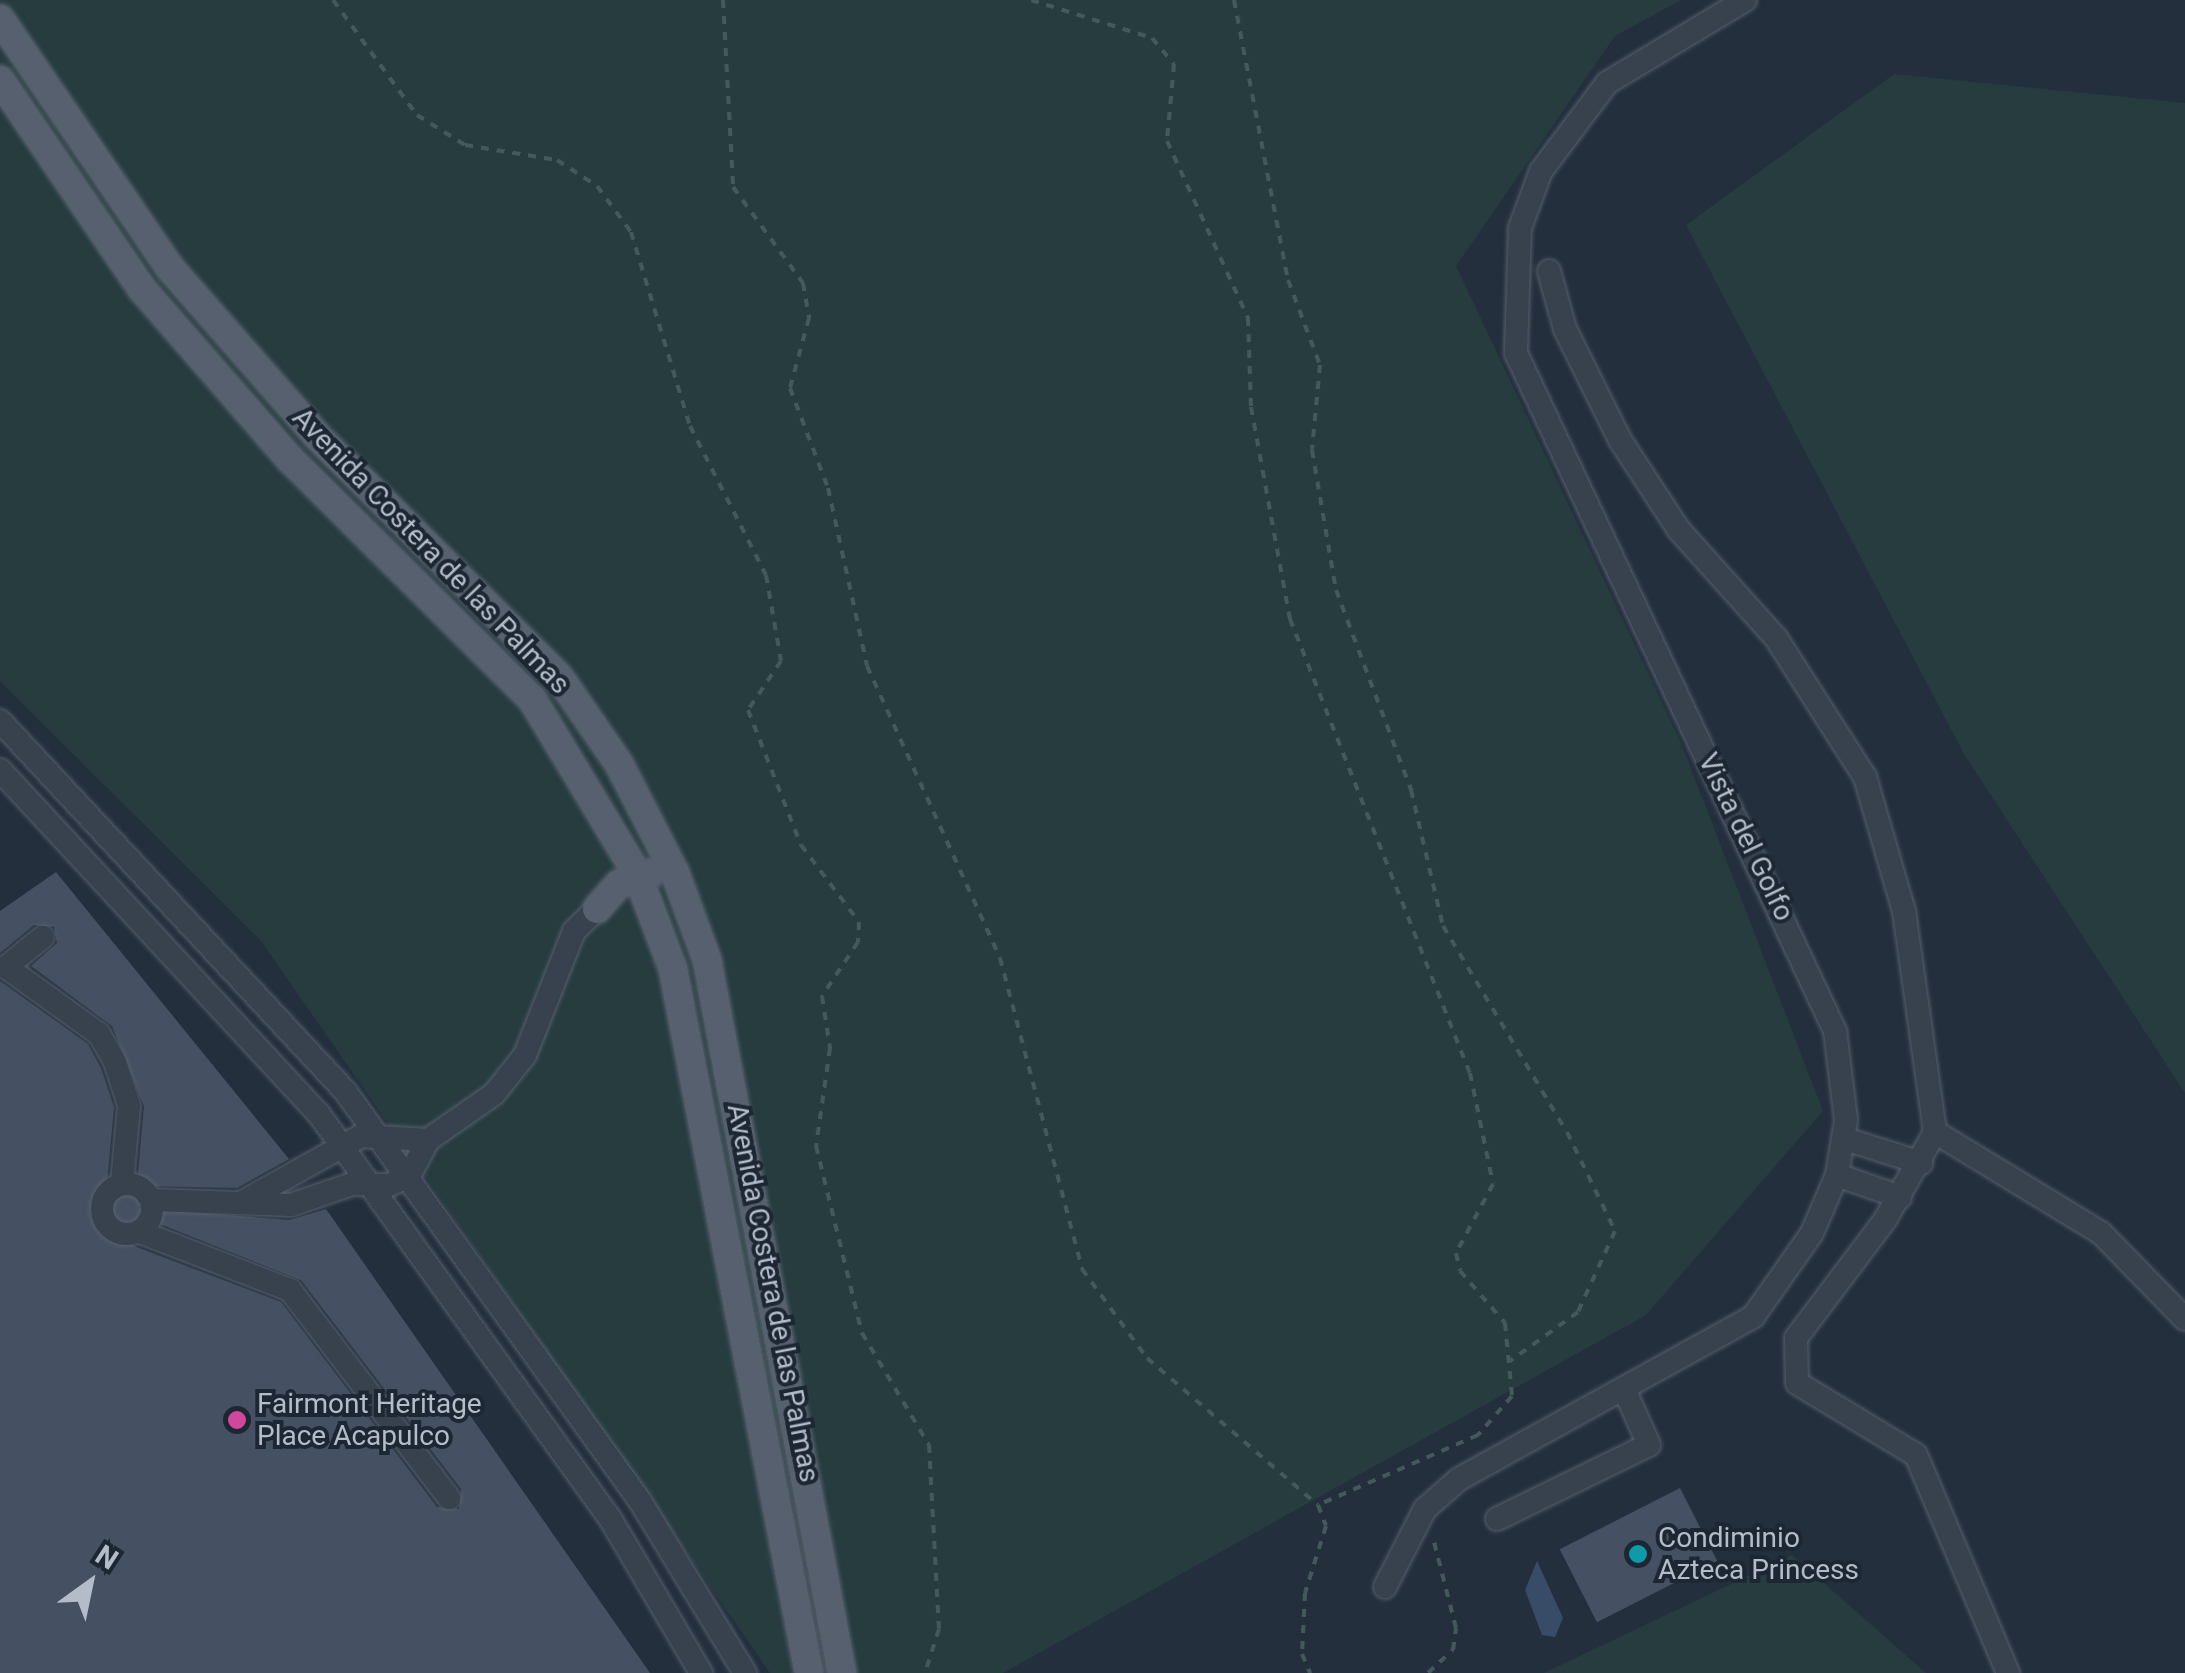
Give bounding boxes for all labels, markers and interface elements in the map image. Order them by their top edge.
street label: Avenida Costera de las Palmas [285,401,577,701]
street label: Vista del Golfo [1691,748,1801,926]
street label: Avenida Costera de las Palmas [720,1101,826,1485]
place label: Fairmont Heritage Place Acapulco [257,1387,482,1453]
marker: Fairmont Heritage Place Acapulco [226,1409,248,1431]
place label: Condiminio Azteca Princess [1658,1521,1859,1587]
north arrow [40,1533,140,1633]
text: N [89,1538,124,1577]
marker: Condiminio Azteca Princess [1627,1543,1649,1565]

